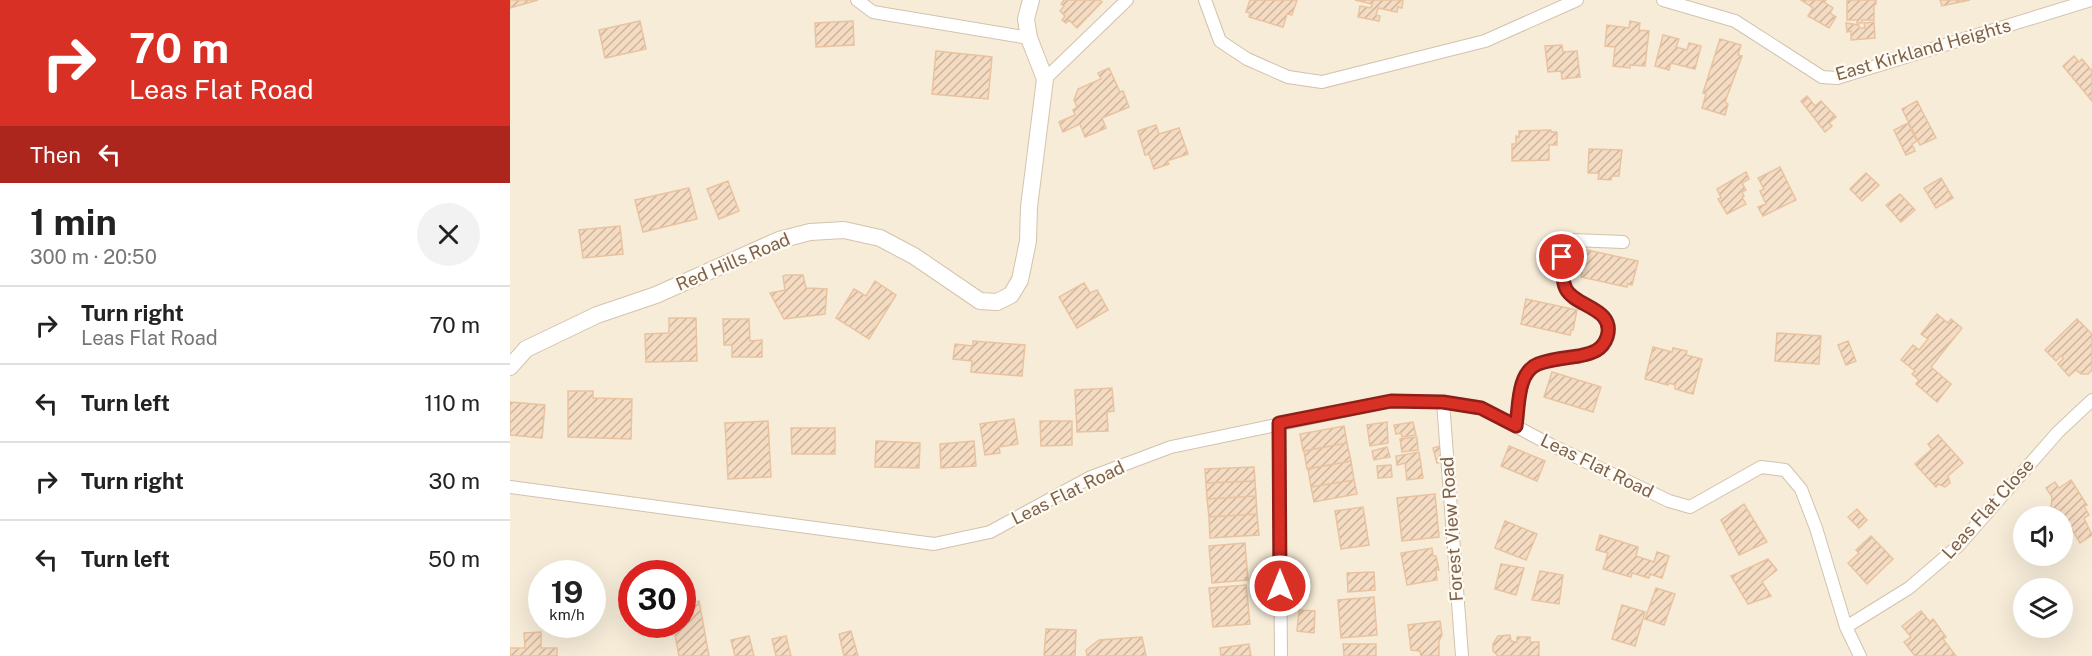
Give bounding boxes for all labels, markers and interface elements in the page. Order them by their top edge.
street label: East Kirkland Heights [1833,14,2013,85]
text: 70 m [129,23,229,72]
icon: right [30,24,108,102]
text: Leas Flat Road [129,73,314,105]
icon: left [93,138,126,171]
text: Then [30,142,81,168]
text: 1 min [30,201,117,243]
button: close [417,203,480,266]
street label: Red Hills Road [673,228,793,295]
pin [1536,231,1587,282]
icon: arrive [1545,240,1578,273]
text: 300 m · 20:50 [30,245,157,269]
text: Turn right [81,300,184,326]
icon: right [30,309,63,342]
text: 70 m [429,312,480,338]
text: Leas Flat Road [81,326,218,350]
icon: left [30,387,63,420]
text: Turn left [81,390,170,416]
text: 110 m [424,390,480,416]
street label: Leas Flat Road [1537,429,1657,502]
street label: Leas Flat Close [1937,454,2038,563]
street label: Leas Flat Road [1008,456,1128,529]
street label: Forest View Road [1436,456,1467,602]
icon: right [30,465,63,498]
text: Turn right [81,468,184,494]
text: 30 m [428,468,480,494]
map controls [2013,506,2073,638]
button: sound [2013,506,2073,566]
icon: left [30,543,63,576]
text: Turn left [81,546,170,572]
text: 50 m [428,546,480,572]
position arrow [1248,554,1312,618]
speed limit sign: 30 [618,560,696,638]
text: 19 [551,574,583,610]
button: layers [2013,578,2073,638]
text: km/h [549,606,585,623]

